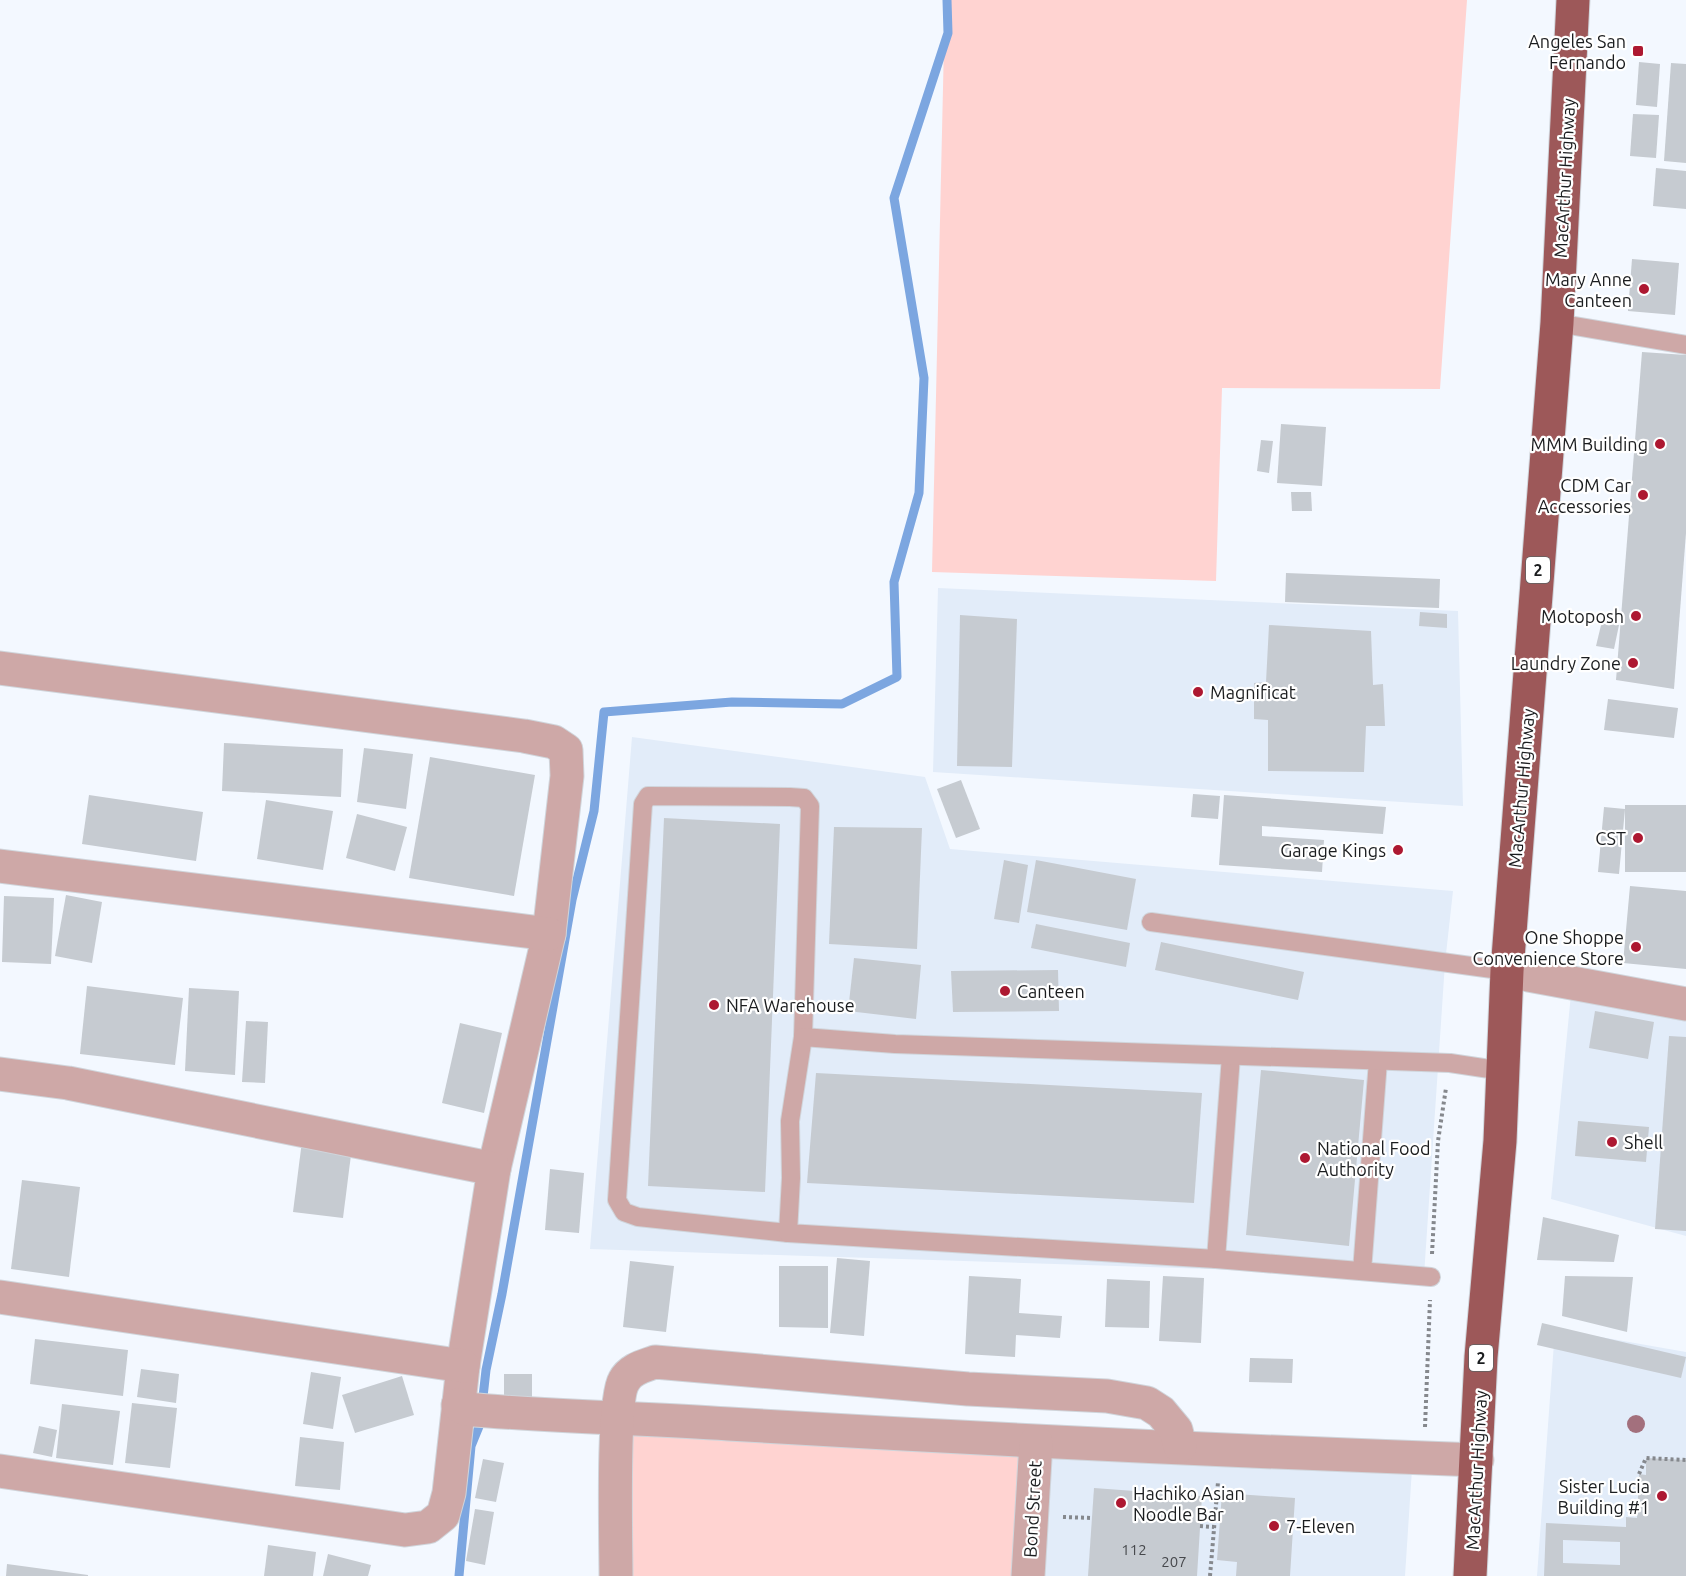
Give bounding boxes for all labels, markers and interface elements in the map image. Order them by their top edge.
place label: Angeles San Fernando [1528,31,1626,72]
marker: Angeles San Fernando [1631,44,1645,58]
street label: MacArthur Highway [1550,97,1578,258]
place label: Mary Anne Canteen [1545,269,1632,310]
marker: Mary Anne Canteen [1637,282,1651,296]
place label: MMM Building [1531,434,1648,454]
marker: MMM Building [1653,437,1667,451]
place label: CDM Car Accessories [1538,475,1631,516]
marker: CDM Car Accessories [1636,488,1650,502]
road number: 2 [1526,557,1550,583]
place label: Motoposh [1541,606,1624,626]
marker: Motoposh [1629,609,1643,623]
place label: Laundry Zone [1511,653,1621,673]
marker: Laundry Zone [1626,656,1640,670]
place label: Magnificat [1210,682,1296,702]
marker: Magnificat [1191,685,1205,699]
street label: MacArthur Highway [1504,707,1538,868]
place label: CST [1595,828,1626,848]
marker: CST [1631,831,1645,845]
place label: Garage Kings [1280,840,1386,860]
marker: Garage Kings [1391,843,1405,857]
place label: One Shoppe Convenience Store [1473,927,1624,968]
marker: One Shoppe Convenience Store [1629,940,1643,954]
place label: Canteen [1017,981,1085,1001]
marker: Canteen [998,984,1012,998]
place label: NFA Warehouse [726,995,855,1015]
marker: NFA Warehouse [707,998,721,1012]
place label: Shell [1624,1132,1663,1152]
marker: Shell [1605,1135,1619,1149]
place label: National Food Authority [1317,1138,1431,1179]
marker: National Food Authority [1298,1151,1312,1165]
road number: 2 [1469,1345,1493,1371]
street label: MacArthur Highway [1462,1389,1490,1550]
street label: Bond Street [1019,1460,1045,1558]
place label: Sister Lucia Building #1 [1558,1476,1650,1517]
place label: Hachiko Asian Noodle Bar [1133,1483,1245,1524]
marker: Sister Lucia Building #1 [1655,1489,1669,1503]
marker: Hachiko Asian Noodle Bar [1114,1496,1128,1510]
place label: 7-Eleven [1286,1516,1355,1536]
marker: 7-Eleven [1267,1519,1281,1533]
house number: 112 [1121,1541,1147,1558]
house number: 207 [1161,1553,1187,1570]

